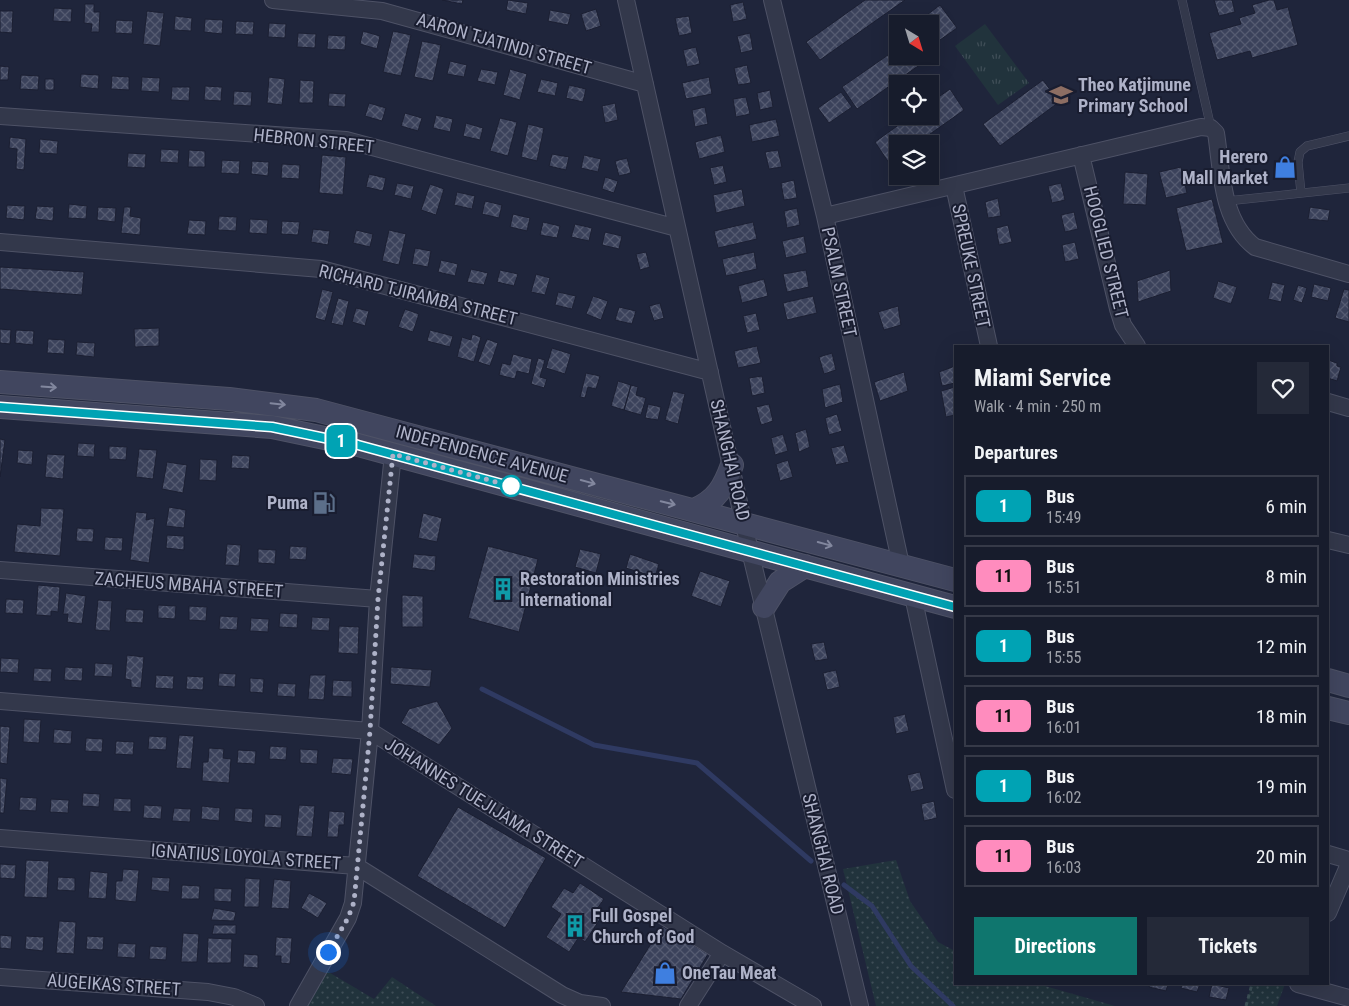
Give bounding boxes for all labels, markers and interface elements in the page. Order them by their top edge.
street label: AARON TJATINDI STREET [414,9,594,79]
north arrow [889,15,939,65]
map controls [889,15,939,185]
place label: Theo Katjimune Primary School [1078,74,1191,116]
button: locate [889,75,939,125]
school or university icon: Theo Katjimune Primary School [1048,82,1074,108]
street label: HEBRON STREET [253,124,375,157]
button: layers [889,135,939,185]
place label: Herero Mall Market [1182,146,1268,188]
shop icon: Herero Mall Market [1272,154,1298,180]
street label: HOOGLIED STREET [1080,184,1133,320]
street label: SPREUKE STREET [948,202,995,330]
street label: PSALM STREET [818,225,861,339]
street label: RICHARD TJIRAMBA STREET [317,260,519,329]
button: heart [1257,362,1309,414]
text: Miami Service [974,364,1111,392]
one-way arrow [40,382,56,391]
street label: SHANGHAI ROAD [706,397,755,523]
text: Walk · 4 min · 250 m [974,397,1101,416]
one-way arrow [269,399,285,409]
street label: INDEPENDENCE AVENUE [394,420,571,487]
line badge: 1 [325,425,357,457]
text: 1 [336,430,346,451]
text: Departures [974,441,1058,464]
unlabelled marker [500,475,522,497]
one-way arrow [579,478,595,488]
text: Bus [1046,485,1075,508]
fuel station icon: Puma [311,490,337,516]
place label: Puma [267,492,308,513]
text: 1 [999,495,1008,516]
text: 6 min [1265,495,1307,518]
one-way arrow [659,499,675,508]
text: 15:49 [1046,508,1081,527]
one-way arrow [816,540,832,550]
text: Bus [1046,555,1075,578]
text: 11 [994,565,1013,586]
text: 8 min [1265,565,1307,588]
street label: ZACHEUS MBAHA STREET [94,567,284,602]
place label: Restoration Ministries International [520,568,680,610]
building icon: Restoration Ministries International [490,576,516,602]
text: 15:51 [1046,578,1081,597]
text: Bus [1046,625,1075,648]
text: 1 [999,635,1008,656]
text: 12 min [1256,635,1307,658]
text: 15:55 [1046,648,1081,667]
text: Bus [1046,695,1075,718]
text: 11 [994,705,1013,726]
text: 18 min [1256,705,1307,728]
text: 16:01 [1046,718,1081,737]
street label: JOHANNES TUEJIJAMA STREET [381,733,587,872]
text: Bus [1046,765,1075,788]
text: 1 [999,775,1008,796]
text: 19 min [1256,775,1307,798]
text: 16:02 [1046,788,1081,807]
street label: SHANGHAI ROAD [798,791,849,917]
text: Bus [1046,835,1075,858]
street label: IGNATIUS LOYOLA STREET [150,839,342,874]
text: 11 [994,845,1013,866]
text: 20 min [1256,845,1307,868]
text: 16:03 [1046,858,1081,877]
place label: Full Gospel Church of God [592,905,694,947]
building icon: Full Gospel Church of God [562,913,588,939]
button: Directions [974,917,1137,975]
button: Tickets [1147,917,1309,975]
your location [316,940,341,965]
shop icon: OneTau Meat [652,960,678,986]
place label: OneTau Meat [682,962,777,983]
street label: AUGEIKAS STREET [47,969,181,1000]

